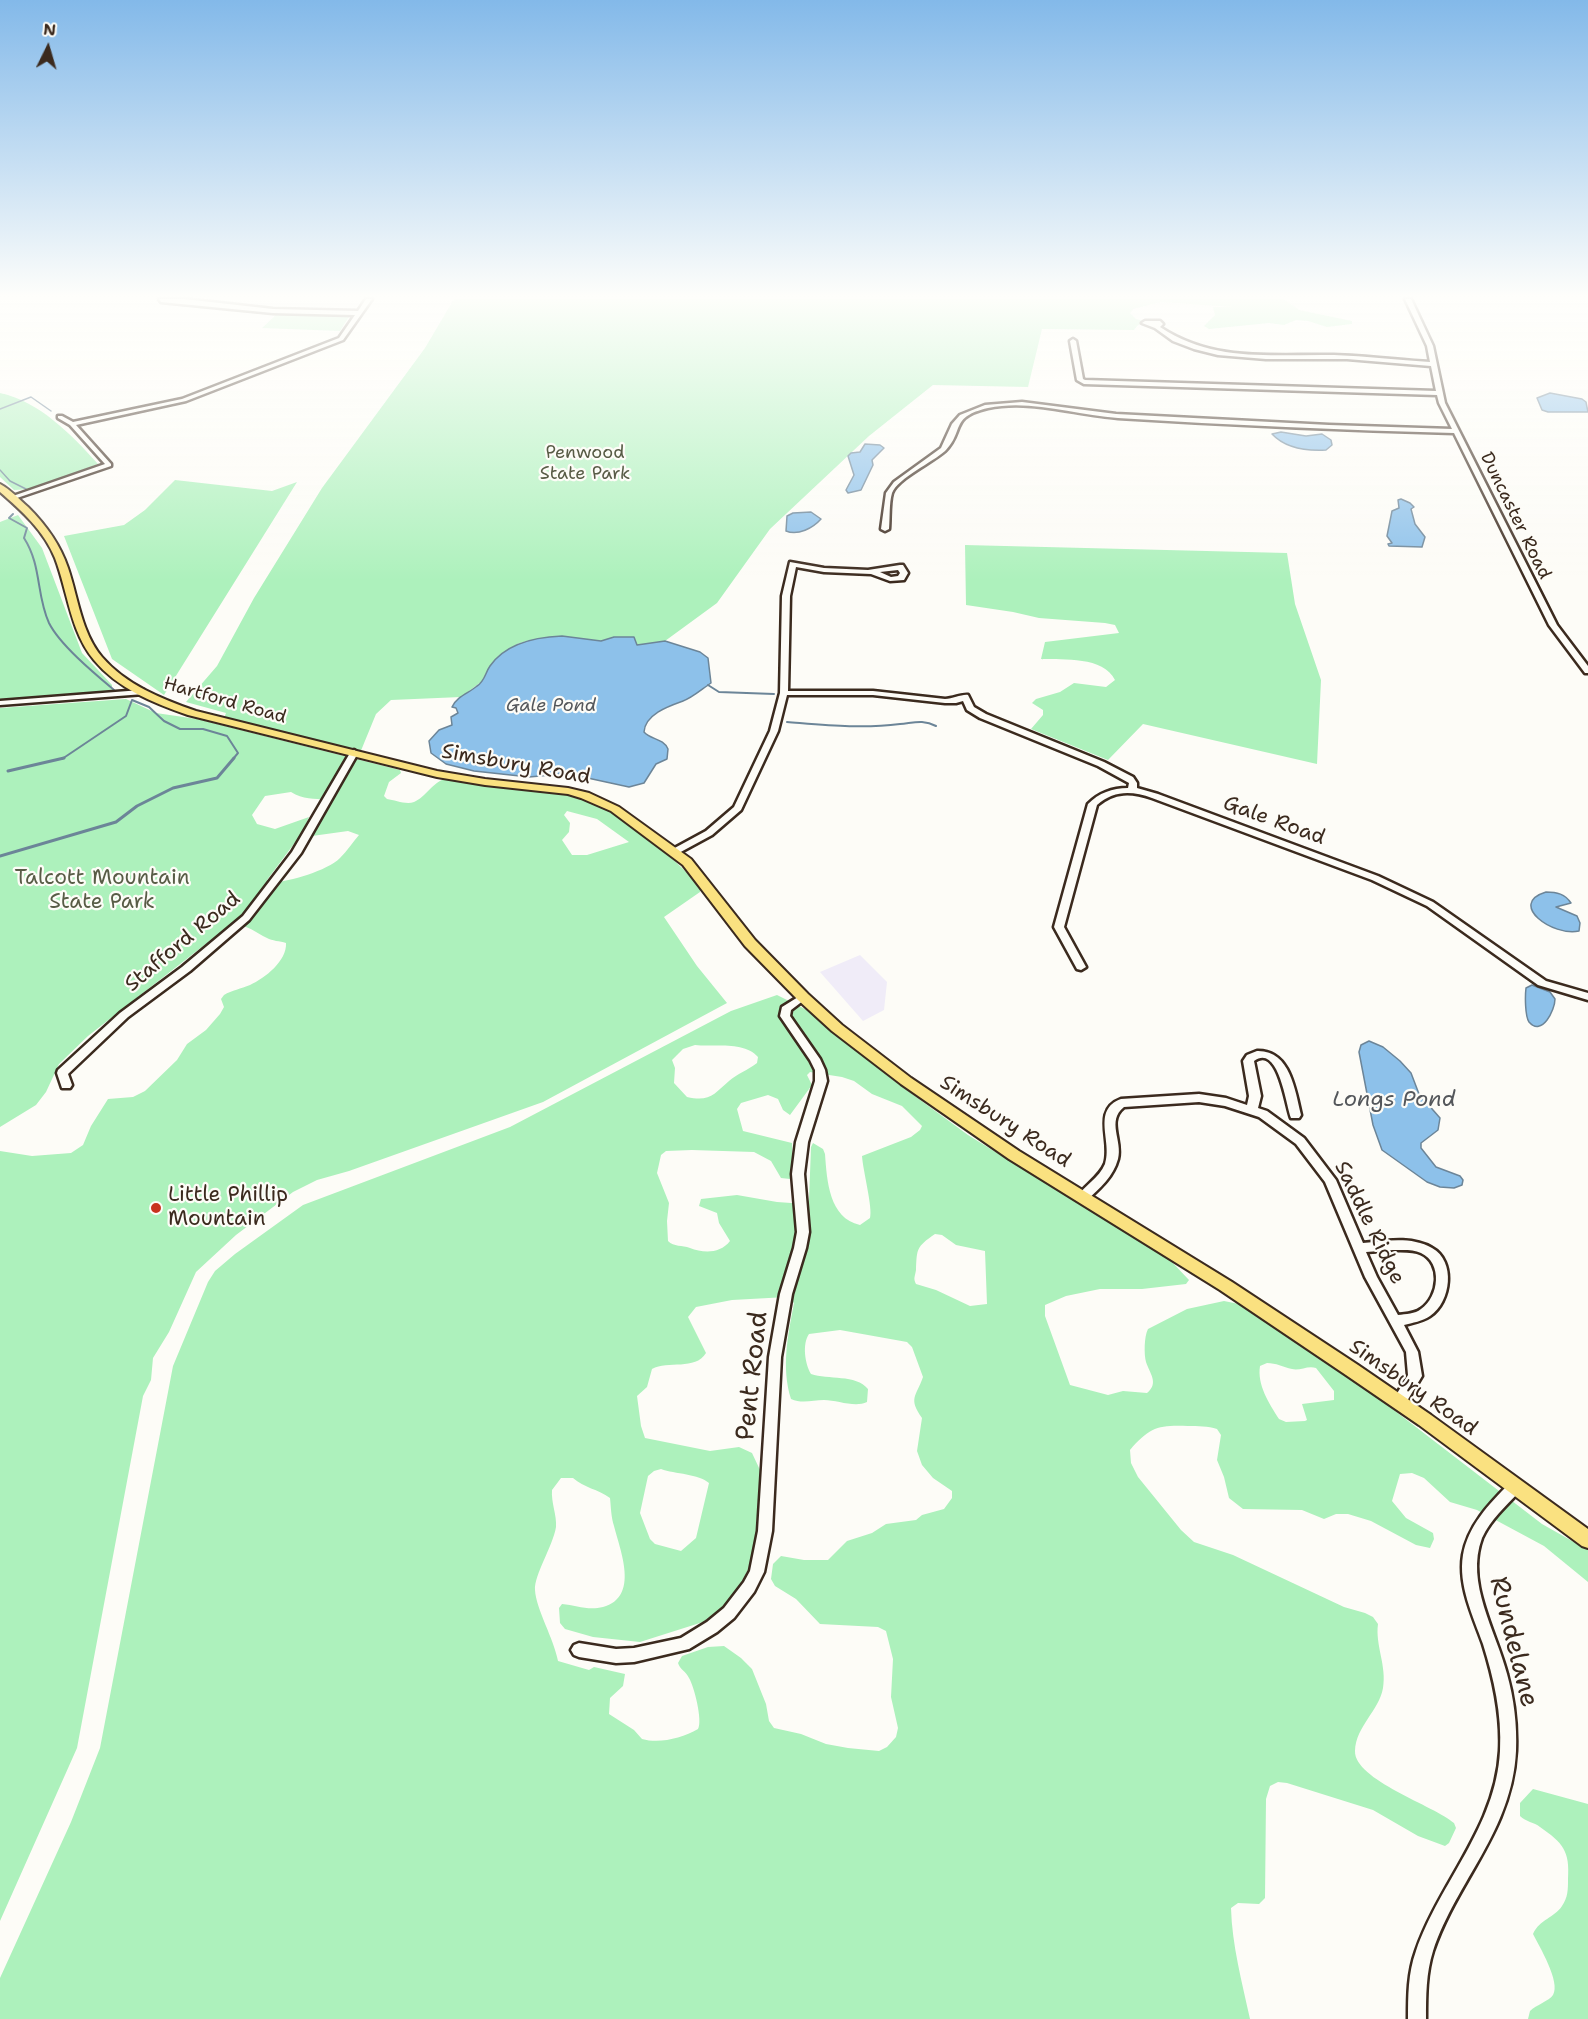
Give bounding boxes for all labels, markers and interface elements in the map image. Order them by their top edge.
north arrow [18,18,78,78]
text: N [42,19,57,41]
park label: Penwood State Park [540,442,630,484]
street label: Duncaster Road [1475,449,1555,583]
street label: Hartford Road [161,673,289,729]
water label: Gale Pond [506,695,596,717]
street label: Simsbury Road [439,739,593,791]
street label: Gale Road [1220,791,1328,851]
park label: Talcott Mountain State Park [15,866,189,916]
street label: Stafford Road [120,886,246,998]
street label: Simsbury Road [935,1070,1075,1174]
water label: Longs Pond [1332,1087,1456,1113]
street label: Saddle Ridge [1328,1157,1410,1289]
place label: Little Phillip Mountain [168,1183,288,1233]
marker: Little Phillip Mountain [149,1201,163,1215]
street label: Pent Road [731,1310,775,1442]
street label: Simsbury Road [1344,1334,1482,1442]
street label: Rundelane [1482,1574,1544,1710]

